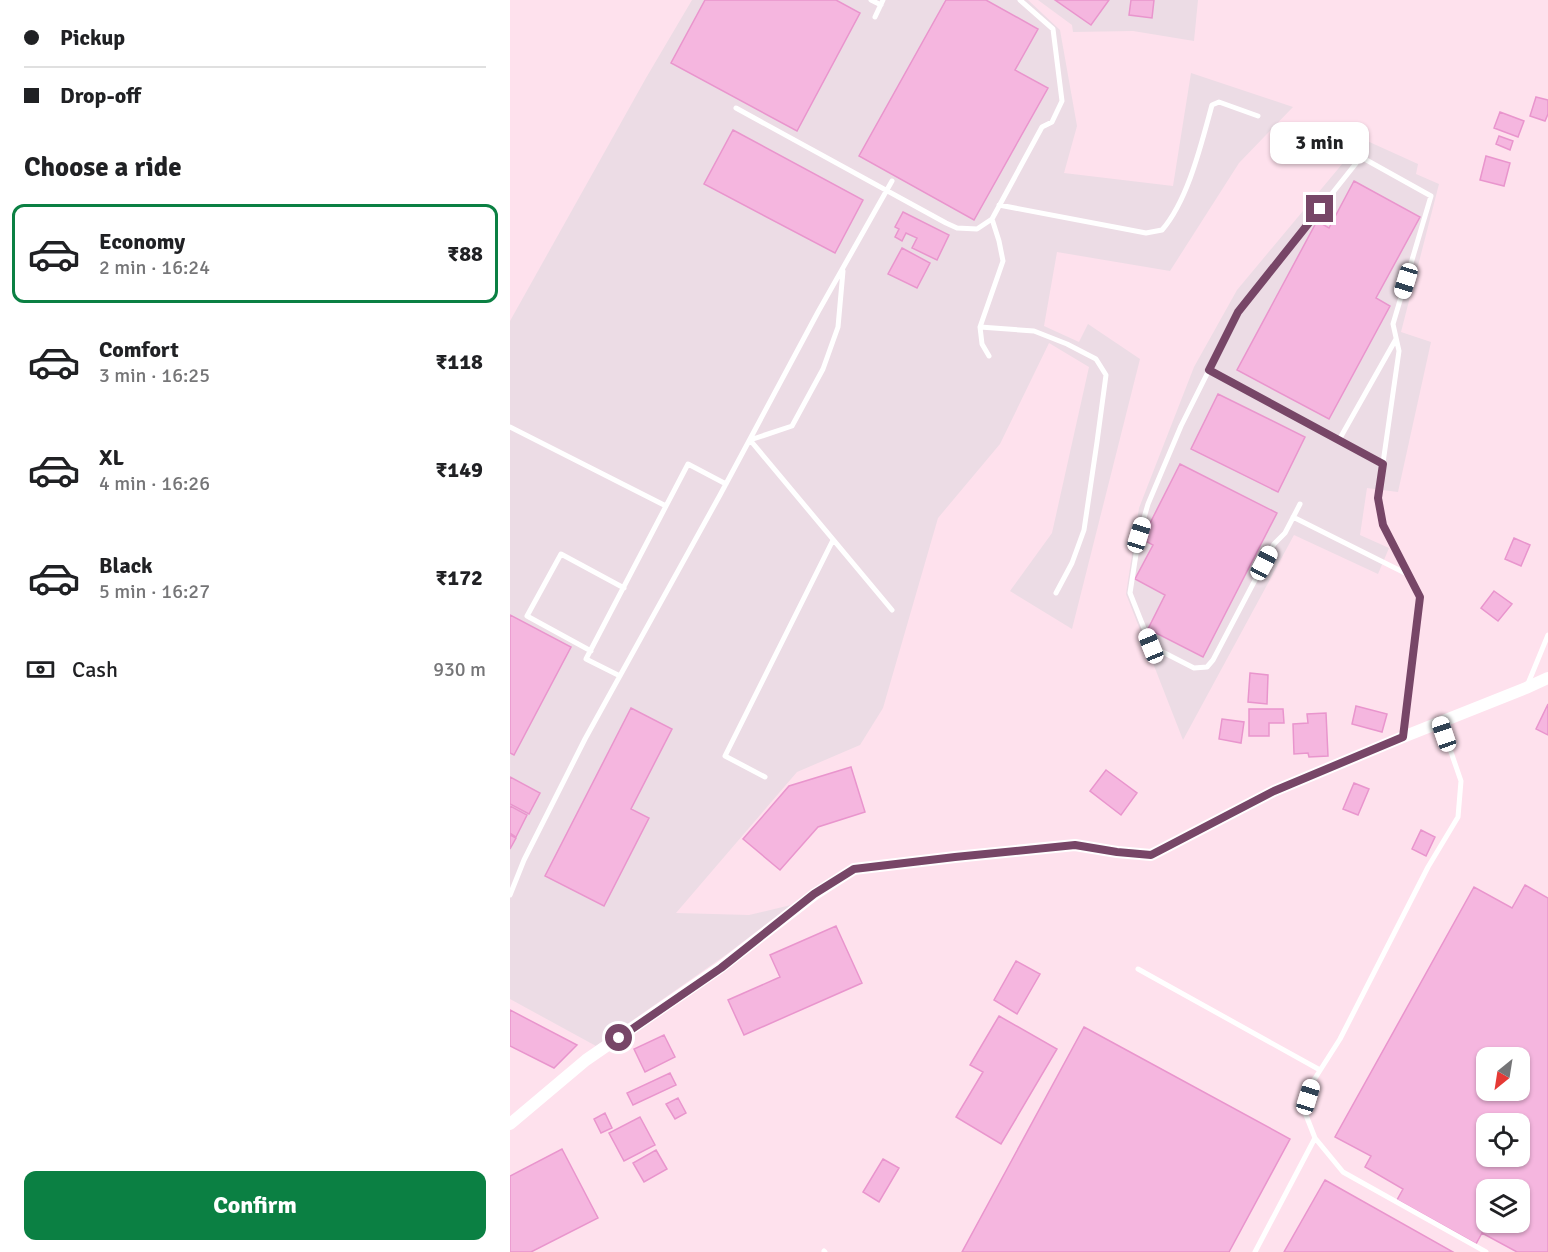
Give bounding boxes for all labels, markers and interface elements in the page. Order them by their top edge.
text: Pickup [60,24,125,51]
text: Drop-off [60,82,141,109]
callout: 3 min [1270,122,1370,164]
text: 3 min [1295,130,1344,155]
text: Choose a ride [24,151,182,184]
route end [1306,195,1333,222]
icon: car [27,227,81,281]
text: Economy [99,228,185,255]
text: ₹88 [447,240,483,267]
text: 2 min · 16:24 [99,255,210,280]
car [1392,261,1420,301]
icon: car [27,335,81,389]
text: Comfort [99,336,179,363]
text: ₹118 [435,348,483,375]
text: 3 min · 16:25 [99,363,210,388]
icon: car [27,443,81,497]
text: XL [99,444,124,471]
text: ₹149 [435,456,483,483]
text: 4 min · 16:26 [99,471,210,496]
car [1125,515,1153,555]
car [1248,543,1280,583]
icon: car [27,551,81,605]
text: Black [99,552,153,579]
text: ₹172 [435,564,483,591]
text: 5 min · 16:27 [99,579,210,604]
car [1136,626,1166,666]
icon: cash [24,653,57,686]
text: Cash [72,656,118,683]
text: 930 m [433,657,486,682]
car [1430,714,1458,754]
route start [605,1024,632,1051]
north arrow [1476,1047,1530,1101]
map controls [1476,1047,1530,1233]
car [1294,1077,1322,1117]
button: locate [1476,1113,1530,1167]
button: Confirm [24,1171,486,1240]
button: layers [1476,1179,1530,1233]

